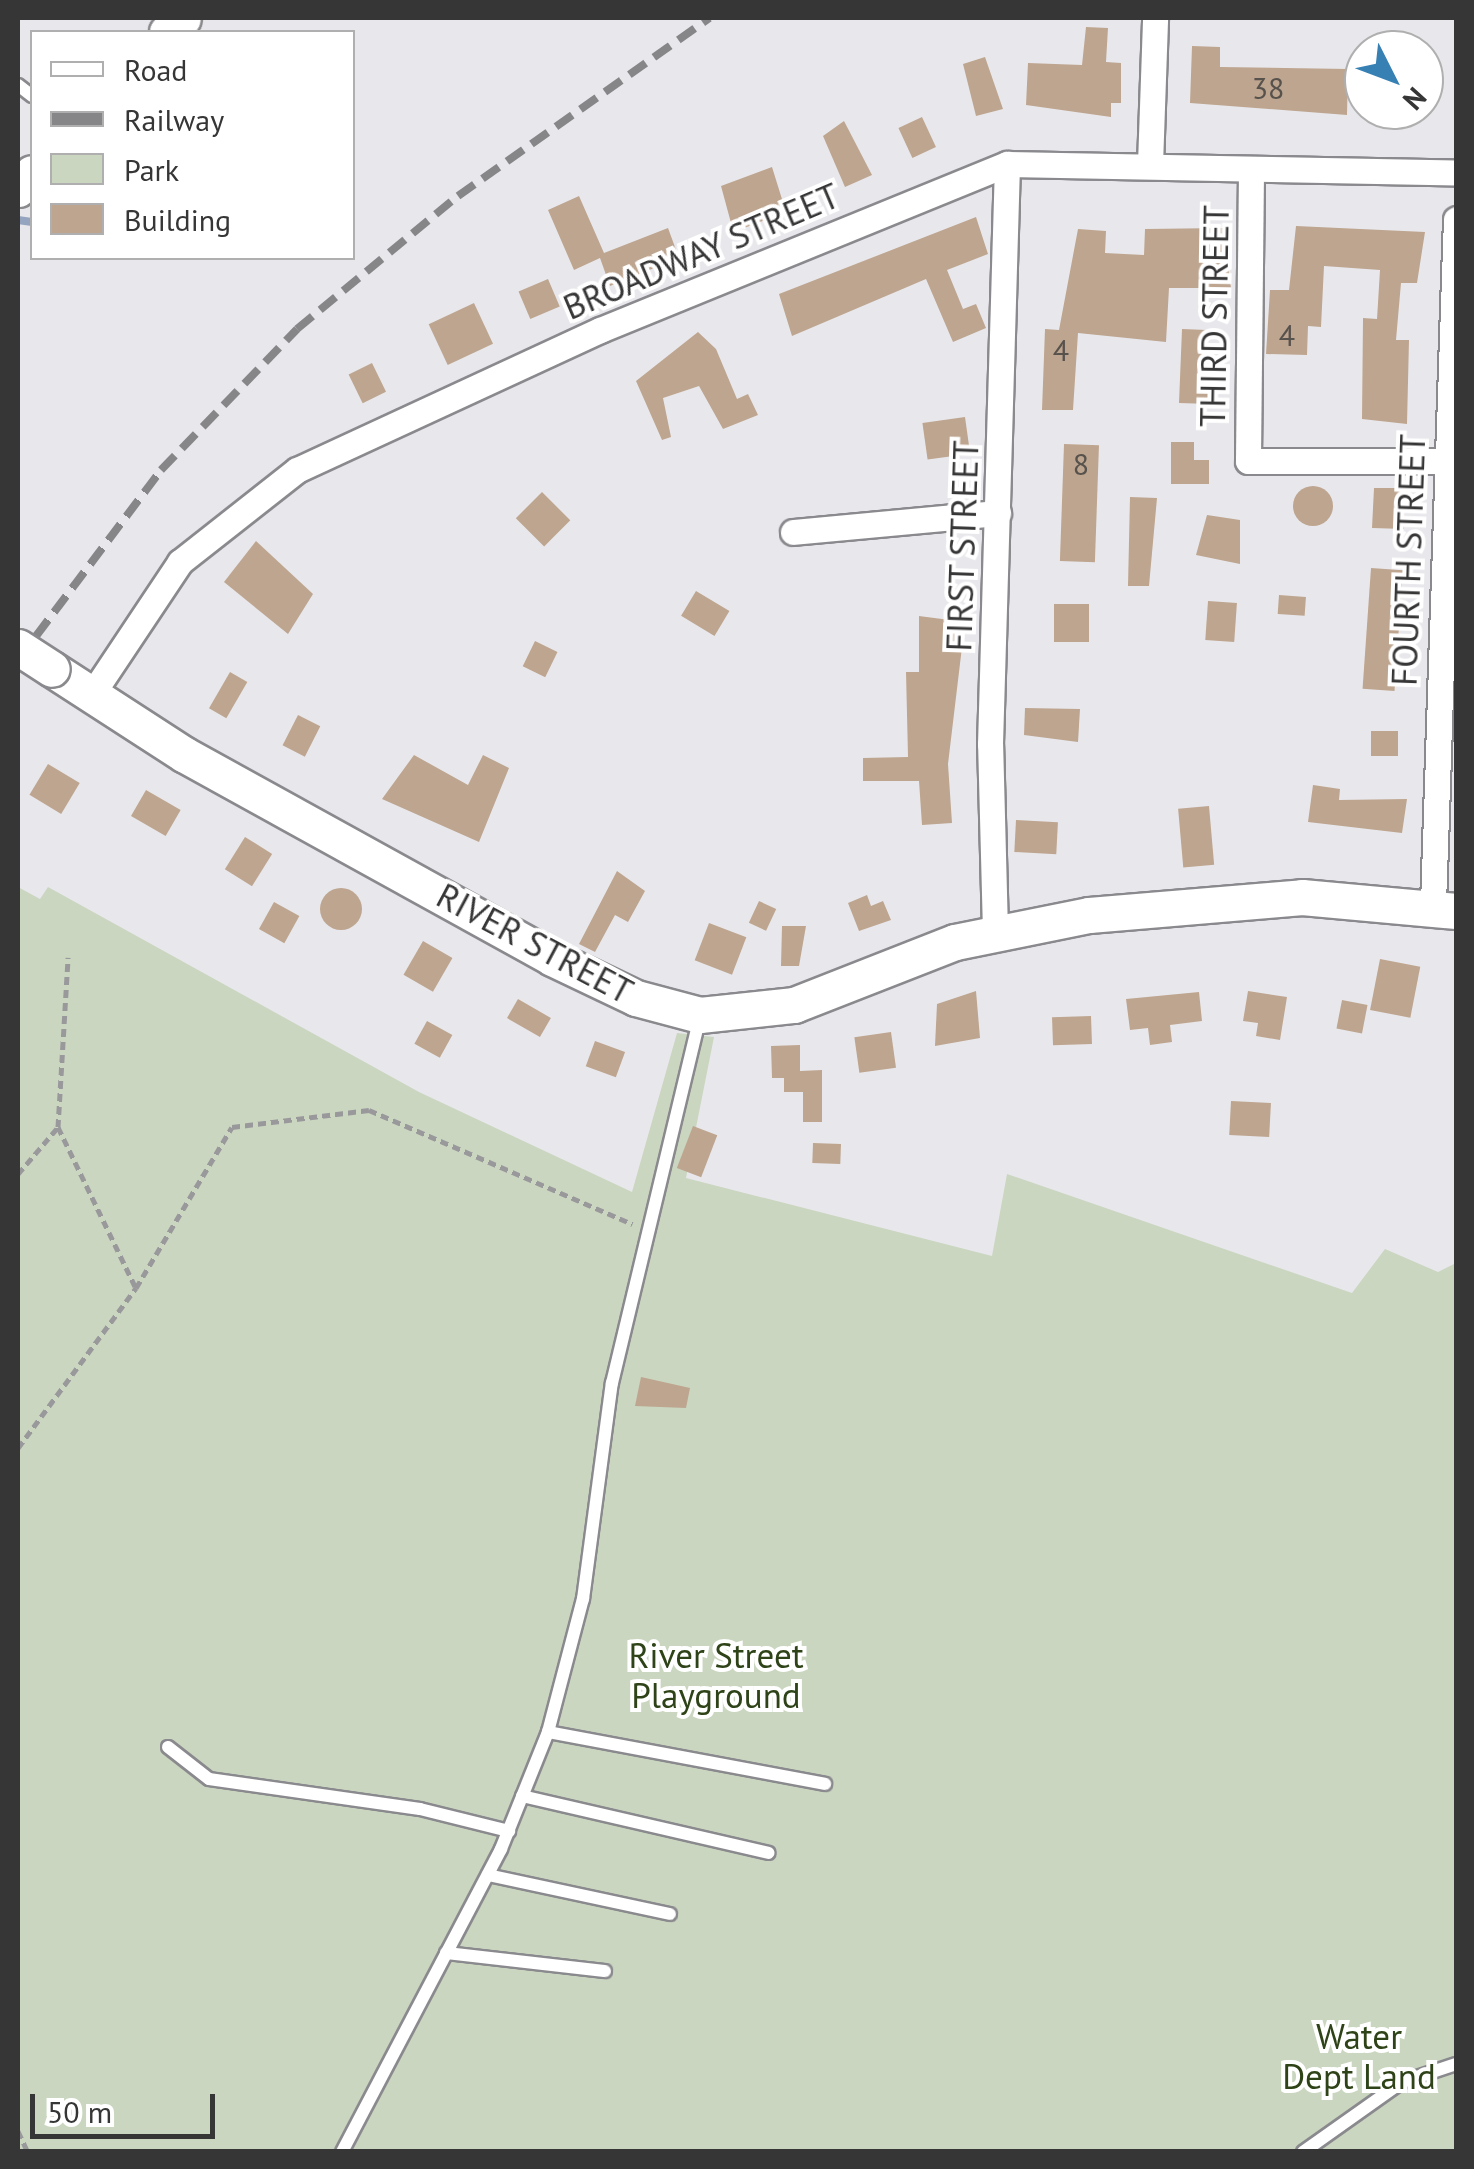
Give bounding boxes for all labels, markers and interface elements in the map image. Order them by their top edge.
legend [30,30,355,260]
north arrow [1344,30,1444,130]
text: Road [124,50,188,89]
house number: 38 [1252,70,1284,106]
text: N [1395,80,1435,118]
text: Railway [124,100,224,139]
text: Park [124,150,179,189]
street label: BROADWAY STREET [556,174,846,328]
text: Building [124,200,231,239]
street label: THIRD STREET [1191,205,1237,427]
house number: 4 [1279,317,1295,353]
house number: 4 [1053,332,1069,368]
street label: FOURTH STREET [1383,434,1433,686]
street label: FIRST STREET [937,439,987,653]
house number: 8 [1073,446,1089,482]
street label: RIVER STREET [430,874,640,1012]
park label: River Street Playground [628,1634,804,1716]
park label: Water Dept Land [1282,2015,1436,2097]
scale bar [35,2074,220,2136]
text: 50 m [47,2092,112,2131]

